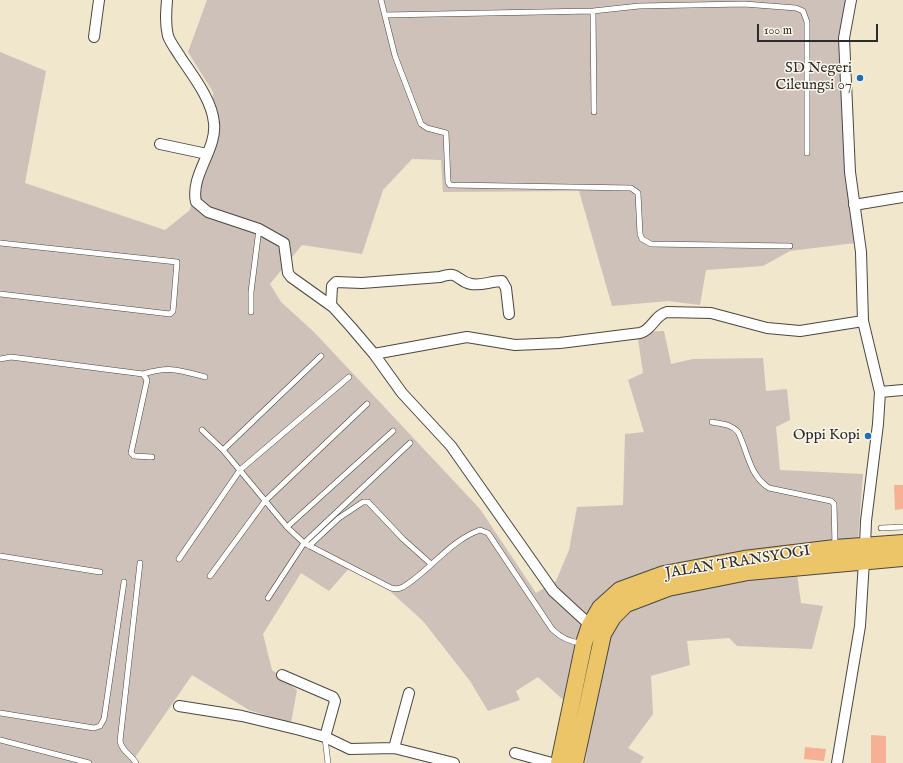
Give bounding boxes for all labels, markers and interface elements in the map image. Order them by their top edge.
scale bar [759,16,880,42]
text: 100 m [764,23,792,38]
place label: SD Negeri Cileungsi 07 [776,60,852,95]
marker: SD Negeri Cileungsi 07 [855,73,865,83]
place label: Oppi Kopi [793,427,860,445]
marker: Oppi Kopi [863,431,873,441]
street label: JALAN TRANSYOGI [664,543,812,583]

